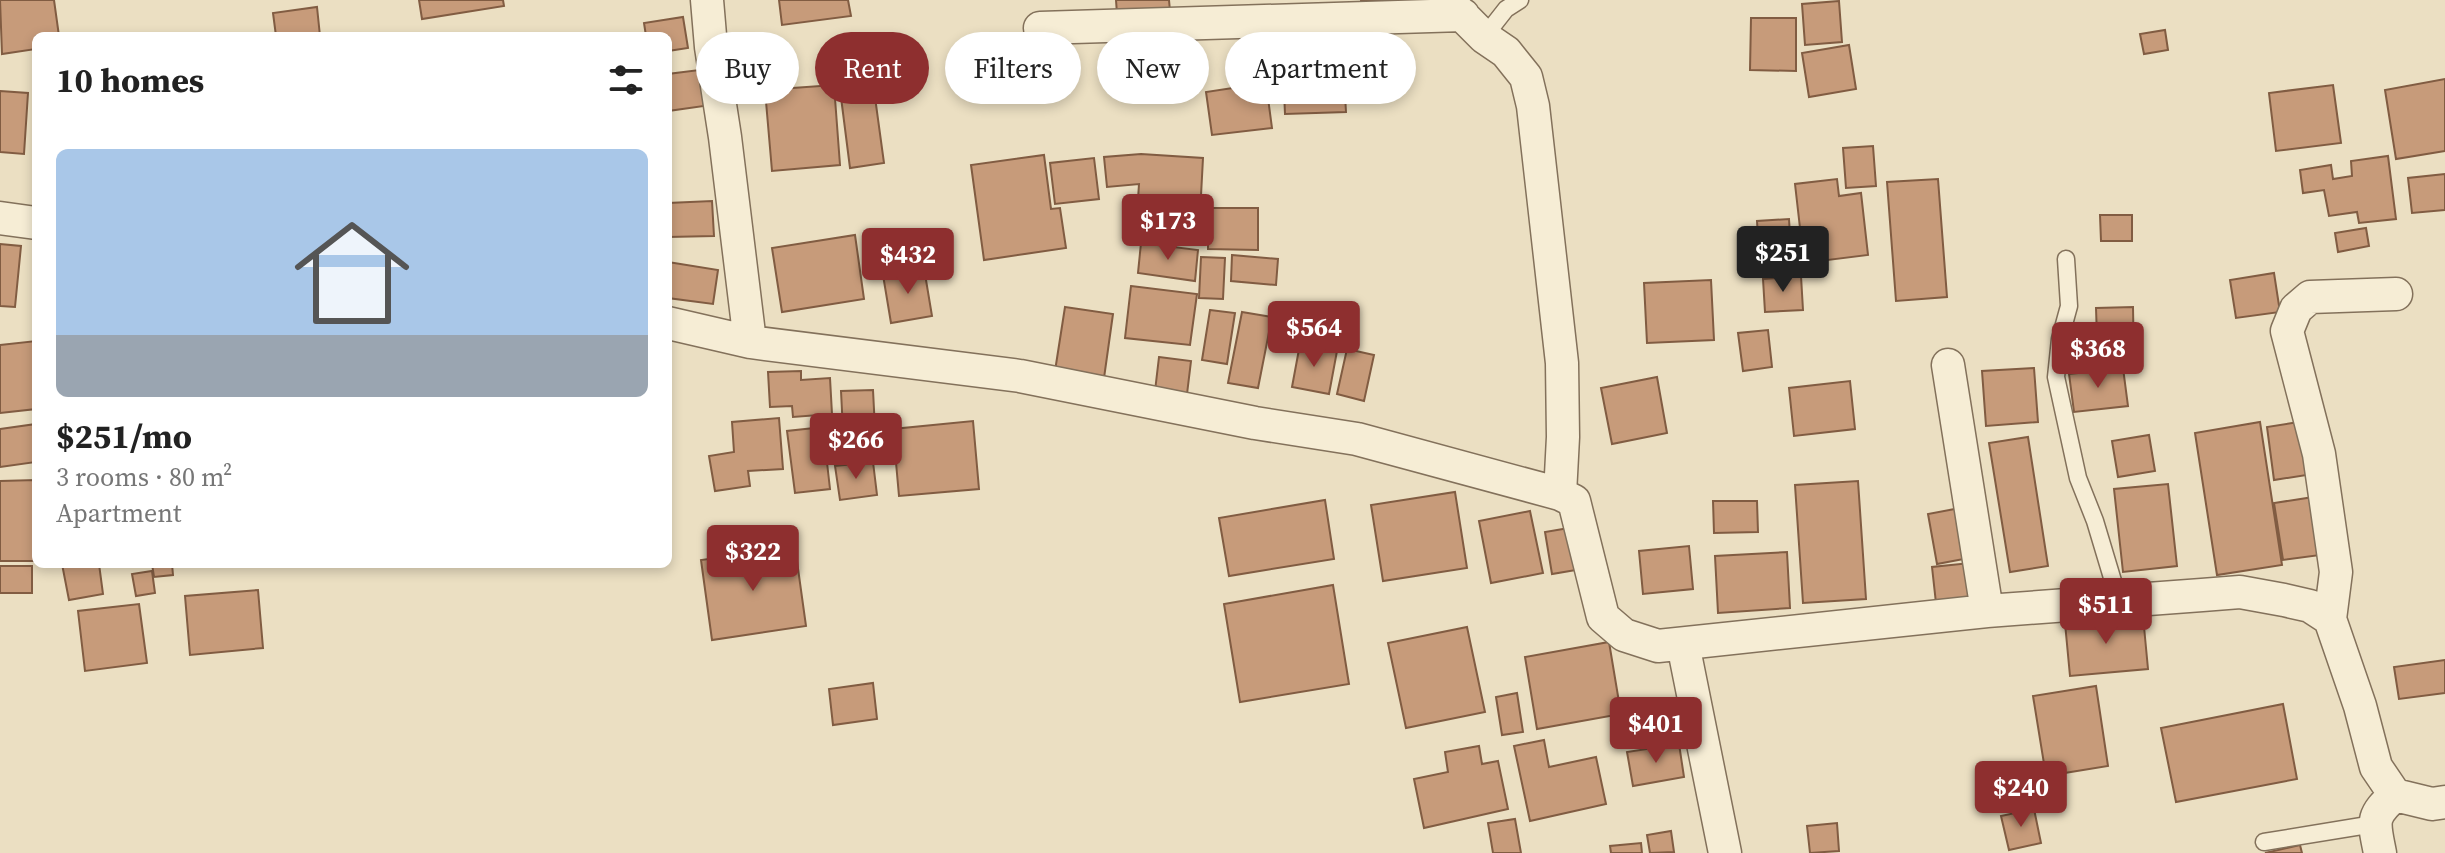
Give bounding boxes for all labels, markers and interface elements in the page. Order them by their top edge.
chip: Buy [696,32,799,104]
chip: Rent [815,32,929,104]
chip: Filters [945,32,1081,104]
chip: New [1097,32,1209,104]
chip: Apartment [1225,32,1416,104]
text: 10 homes [56,57,204,103]
icon: filters [604,58,648,102]
pin: $173 [1121,194,1215,262]
icon: home [280,201,424,345]
text: $173 [1140,202,1196,238]
pin: $251 [1736,226,1830,294]
pin: $432 [861,228,955,296]
text: $251 [1755,234,1811,270]
text: $432 [880,236,936,272]
pin: $564 [1267,301,1361,369]
text: $564 [1286,309,1342,345]
pin: $368 [2051,322,2145,390]
text: $368 [2070,330,2126,366]
text: $251/mo [56,413,192,459]
pin: $266 [809,413,903,481]
text: $266 [828,421,884,457]
text: 3 rooms · 80 m² [56,459,232,495]
text: Apartment [56,495,181,531]
pin: $322 [706,525,800,593]
text: $322 [725,533,781,569]
pin: $511 [2059,578,2153,646]
text: $511 [2078,586,2134,622]
pin: $401 [1609,697,1703,765]
text: $401 [1628,705,1684,741]
pin: $240 [1974,761,2068,829]
text: $240 [1993,769,2049,805]

